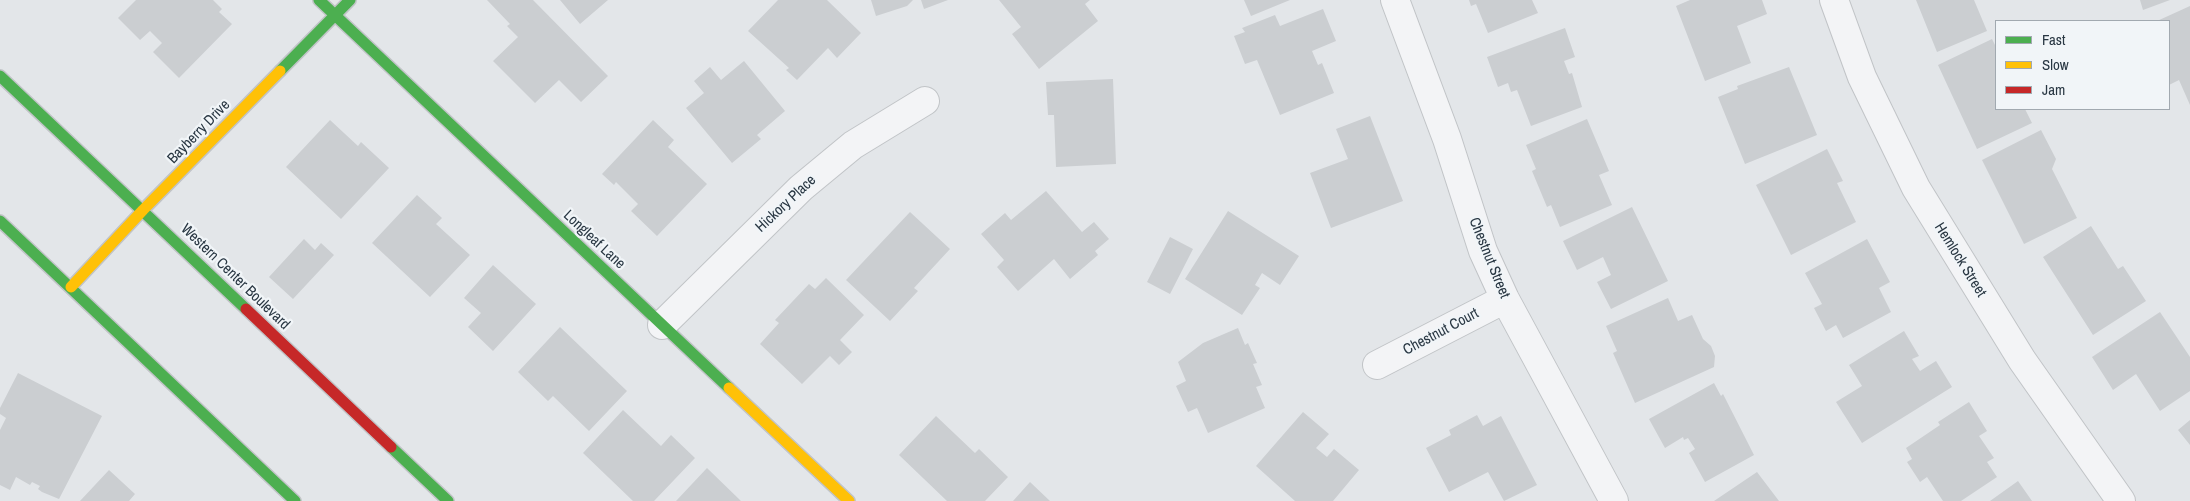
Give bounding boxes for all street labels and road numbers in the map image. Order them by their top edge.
street label: Bayberry Drive [164,96,234,168]
street label: Hickory Place [752,172,820,236]
street label: Longleaf Lane [559,207,629,273]
street label: Chestnut Street [1465,215,1513,301]
street label: Western Center Boulevard [177,220,293,334]
street label: Hemlock Street [1930,220,1990,300]
street label: Chestnut Court [1400,305,1482,359]

